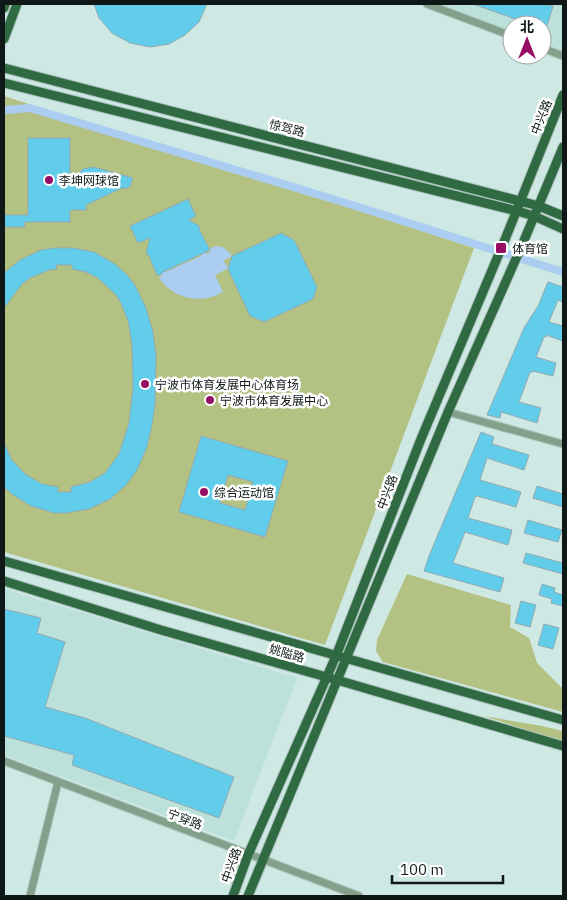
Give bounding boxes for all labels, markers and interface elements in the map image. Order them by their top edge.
north arrow [502,15,552,65]
text: 北 [520,18,534,36]
street label: 中兴路 [527,97,555,137]
street label: 惊驾路 [268,116,306,140]
place label: 李坤网球馆 [59,173,119,188]
marker: 李坤网球馆 [43,174,55,186]
marker: 体育馆 [494,241,508,255]
place label: 体育馆 [512,241,548,256]
place label: 宁波市体育发展中心体育场 [155,377,299,392]
marker: 宁波市体育发展中心体育场 [139,378,151,390]
place label: 宁波市体育发展中心 [220,393,328,408]
marker: 宁波市体育发展中心 [204,394,216,406]
street label: 中兴路 [374,473,400,511]
place label: 综合运动馆 [214,485,274,500]
marker: 综合运动馆 [198,486,210,498]
street label: 姚隘路 [268,641,306,665]
street label: 宁穿路 [166,806,204,832]
street label: 中兴路 [218,846,244,884]
scale bar [392,852,503,884]
text: 100 m [400,860,444,879]

